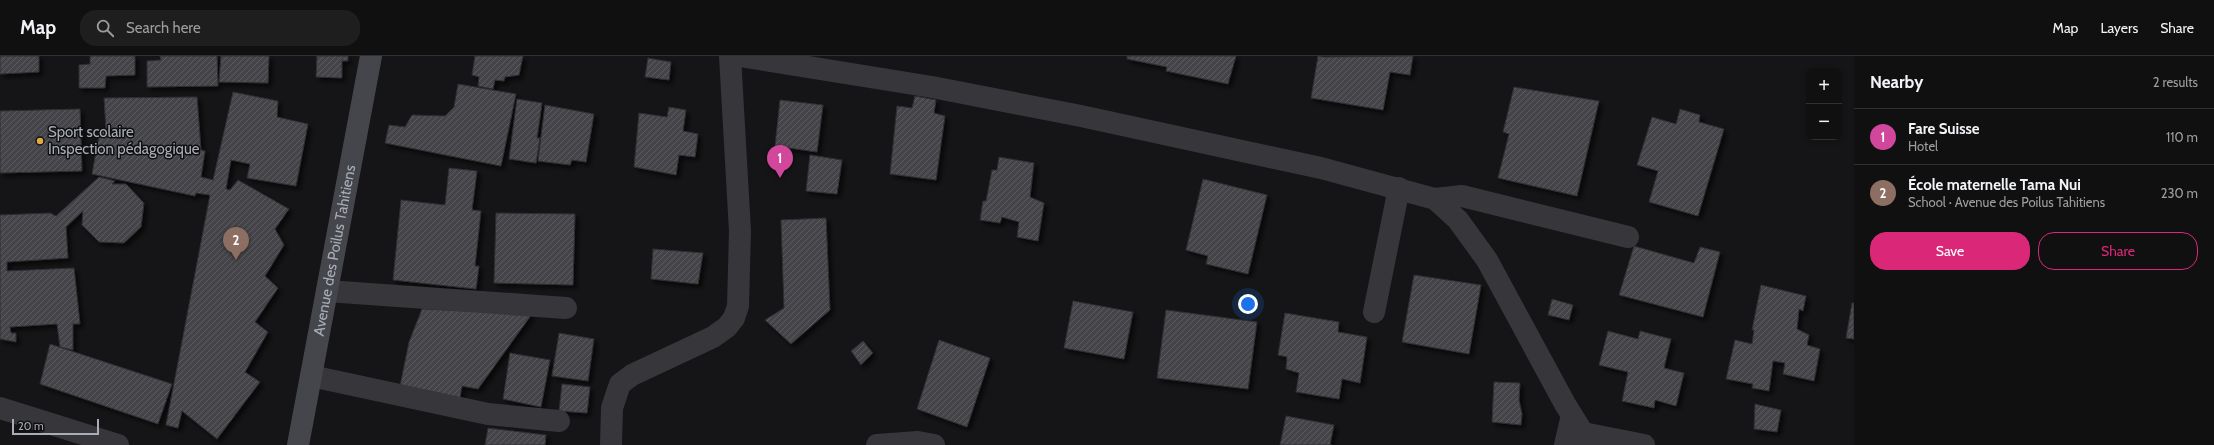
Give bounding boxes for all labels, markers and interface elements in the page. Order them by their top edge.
search box [80,10,360,46]
text: Map [20,16,56,39]
icon: search [94,17,116,39]
text: Search here [126,19,201,37]
text: Map [2053,19,2078,37]
text: Layers [2100,19,2138,37]
text: Share [2160,19,2194,37]
map controls [1806,68,1842,140]
button: + [1806,68,1842,104]
text: Nearby [1870,72,1923,92]
text: 2 results [2153,74,2198,90]
button: − [1806,104,1842,140]
text: Fare Suisse [1908,120,1980,138]
place label: Sport scolaire Inspection pédagogique [48,123,200,158]
text: 1 [1881,129,1885,145]
text: 110 m [2166,129,2198,145]
marker: Sport scolaire Inspection pédagogique [35,136,45,146]
text: Hotel [1908,138,1938,154]
pin: 1 [767,145,793,178]
street label: Avenue des Poilus Tahitiens [310,163,359,337]
text: École maternelle Tama Nui [1908,176,2081,194]
text: 2 [1880,185,1886,201]
text: 230 m [2161,185,2198,201]
text: School · Avenue des Poilus Tahitiens [1908,194,2105,210]
pin: 2 [223,227,249,260]
button: Save [1870,232,2030,270]
button: Share [2038,232,2198,270]
your location [1238,294,1258,314]
scale bar [12,417,99,436]
text: 20 m [18,419,44,433]

